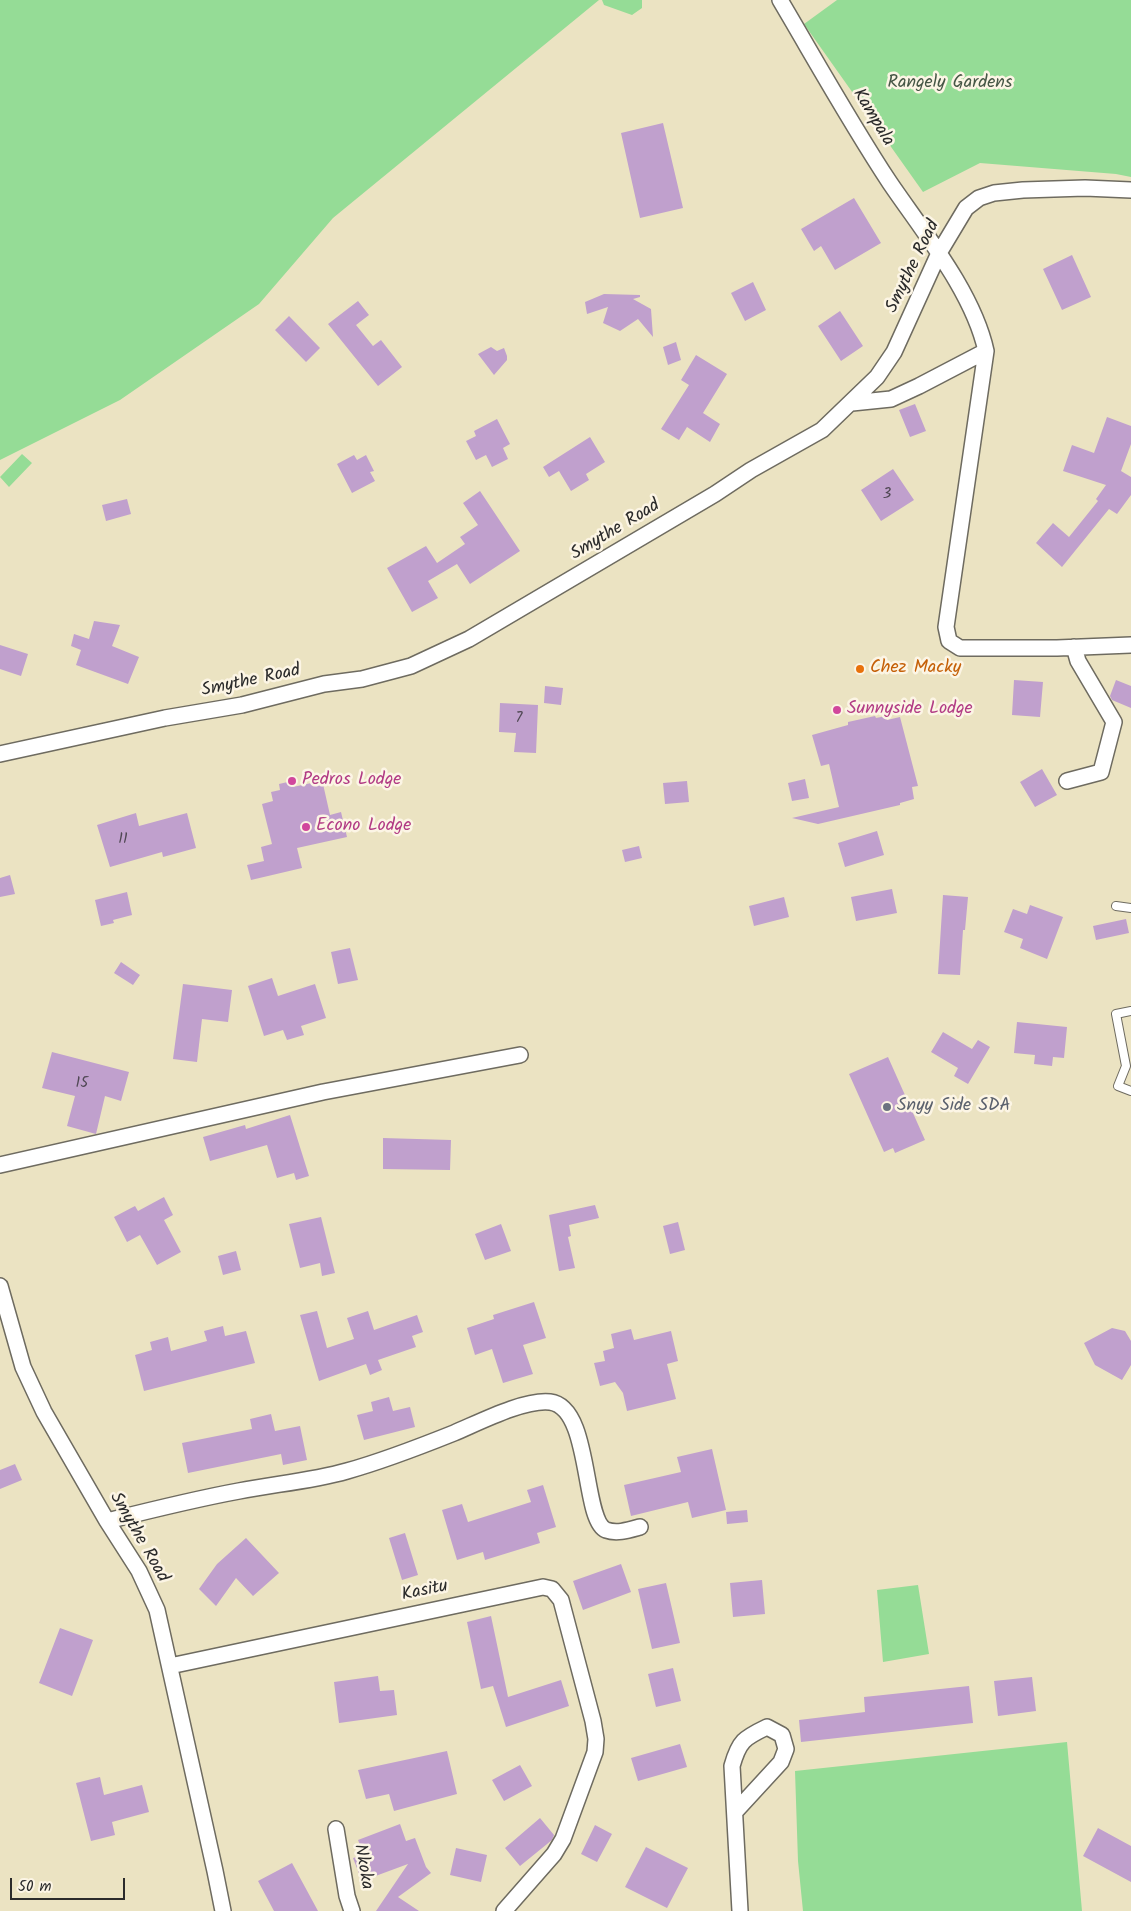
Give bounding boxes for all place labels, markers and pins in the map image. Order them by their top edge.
place label: Chez Macky [870,658,961,680]
marker: Chez Macky [854,663,866,675]
place label: Sunnyside Lodge [847,699,973,721]
marker: Sunnyside Lodge [831,704,843,716]
place label: Pedros Lodge [302,770,401,792]
marker: Pedros Lodge [286,775,298,787]
place label: Econo Lodge [316,816,411,838]
marker: Econo Lodge [300,821,312,833]
place label: Snyy Side SDA [897,1096,1011,1118]
marker: Snyy Side SDA [881,1101,893,1113]

